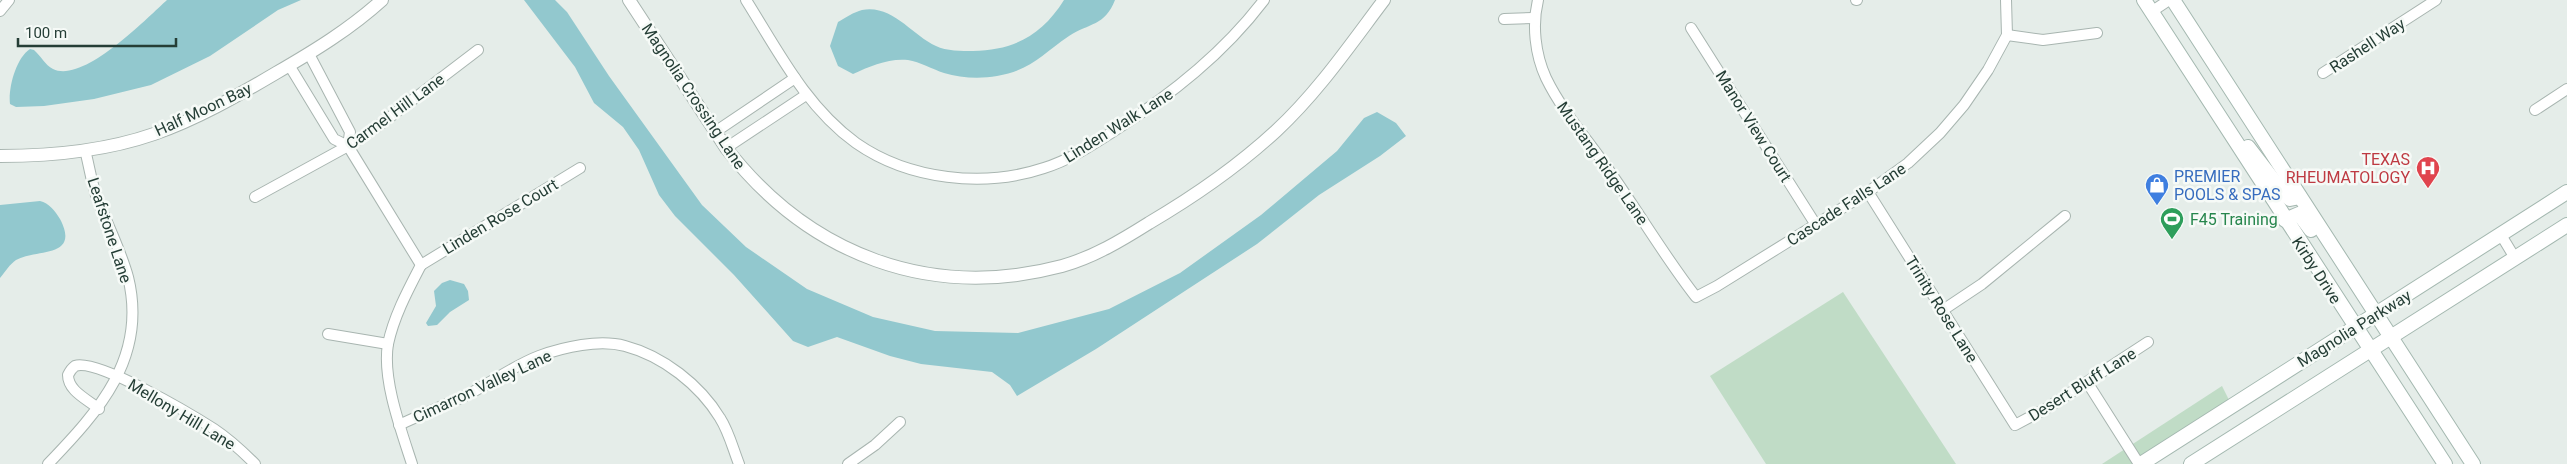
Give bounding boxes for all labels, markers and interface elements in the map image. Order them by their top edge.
street label: Rashell Way [2326,14,2409,77]
scale bar [18,15,175,47]
street label: Magnolia Crossing Lane [638,20,749,173]
text: 100 m [25,24,67,42]
street label: Manor View Court [1712,67,1796,186]
street label: Carmel Hill Lane [343,69,448,153]
street label: Half Moon Bay [152,79,255,140]
street label: Linden Walk Lane [1060,84,1176,167]
street label: Mustang Ridge Lane [1553,98,1652,228]
place label: TEXAS RHEUMATOLOGY [2286,150,2410,187]
hospital icon: TEXAS RHEUMATOLOGY [2415,155,2441,189]
street label: Cascade Falls Lane [1783,159,1909,250]
place label: PREMIER POOLS & SPAS [2174,167,2281,204]
shop icon: PREMIER POOLS & SPAS [2144,172,2170,206]
street label: Leafstone Lane [84,175,136,285]
street label: Linden Rose Court [439,175,561,258]
sports icon: F45 Training [2159,206,2185,240]
place label: F45 Training [2190,210,2278,229]
street label: Kirby Drive [2288,233,2345,307]
street label: Trinity Rose Lane [1901,252,1982,366]
street label: Magnolia Parkway [2294,286,2415,371]
street label: Desert Bluff Lane [2025,344,2140,425]
street label: Cimarron Valley Lane [410,346,554,427]
street label: Mellony Hill Lane [125,375,239,454]

